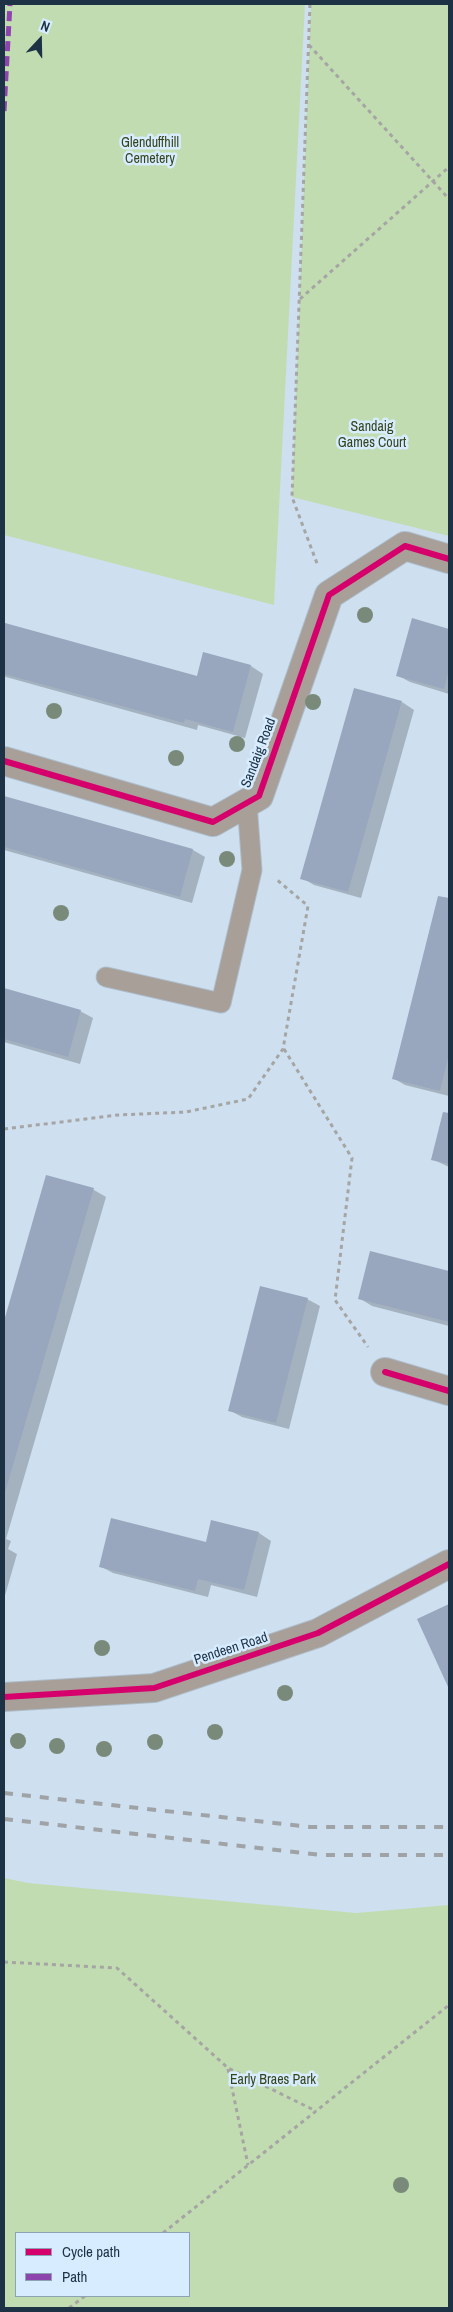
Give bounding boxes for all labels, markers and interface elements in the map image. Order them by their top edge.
north arrow [15,15,65,65]
text: N [38,16,52,36]
park label: Glenduffhill Cemetery [121,135,179,168]
park label: Sandaig Games Court [338,419,406,452]
street label: Sandaig Road [238,716,280,790]
street label: Pendeen Road [192,1629,270,1669]
park label: Early Braes Park [230,2072,316,2088]
legend [15,2232,190,2297]
text: Cycle path [62,2241,120,2262]
text: Path [62,2266,87,2287]

